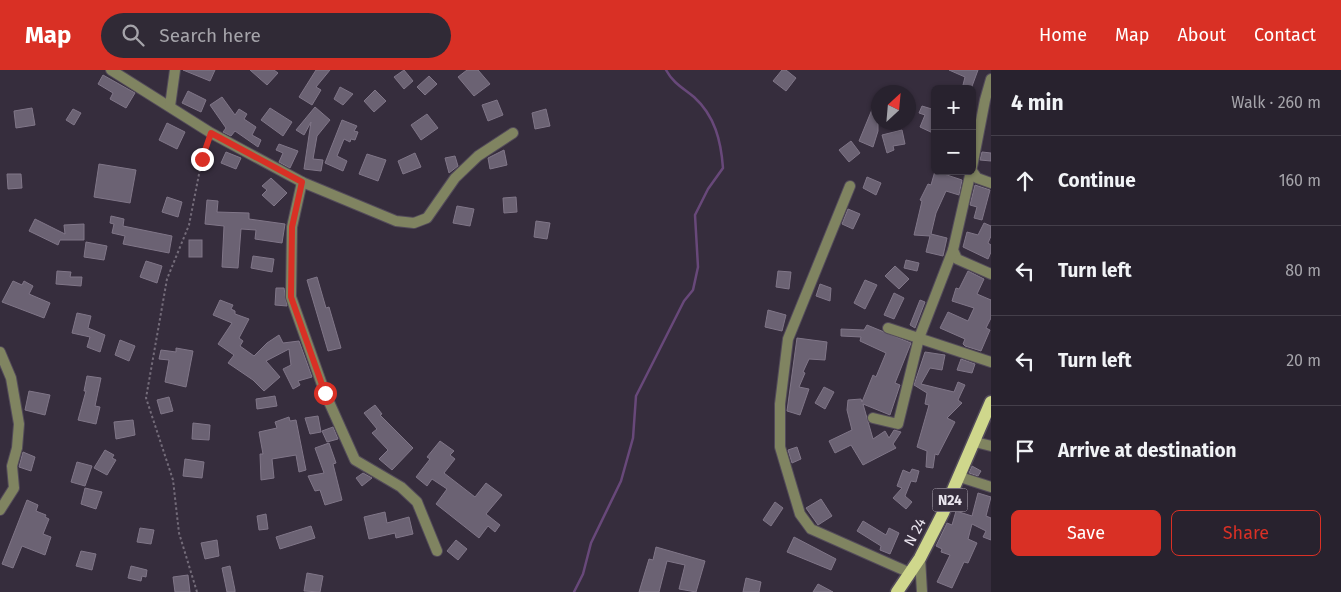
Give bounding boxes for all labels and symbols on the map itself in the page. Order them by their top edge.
north arrow [871,85,916,130]
route end [191,148,214,171]
route start [314,382,337,405]
road number: N24 [932,488,968,512]
street label: N 24 [900,515,930,549]

